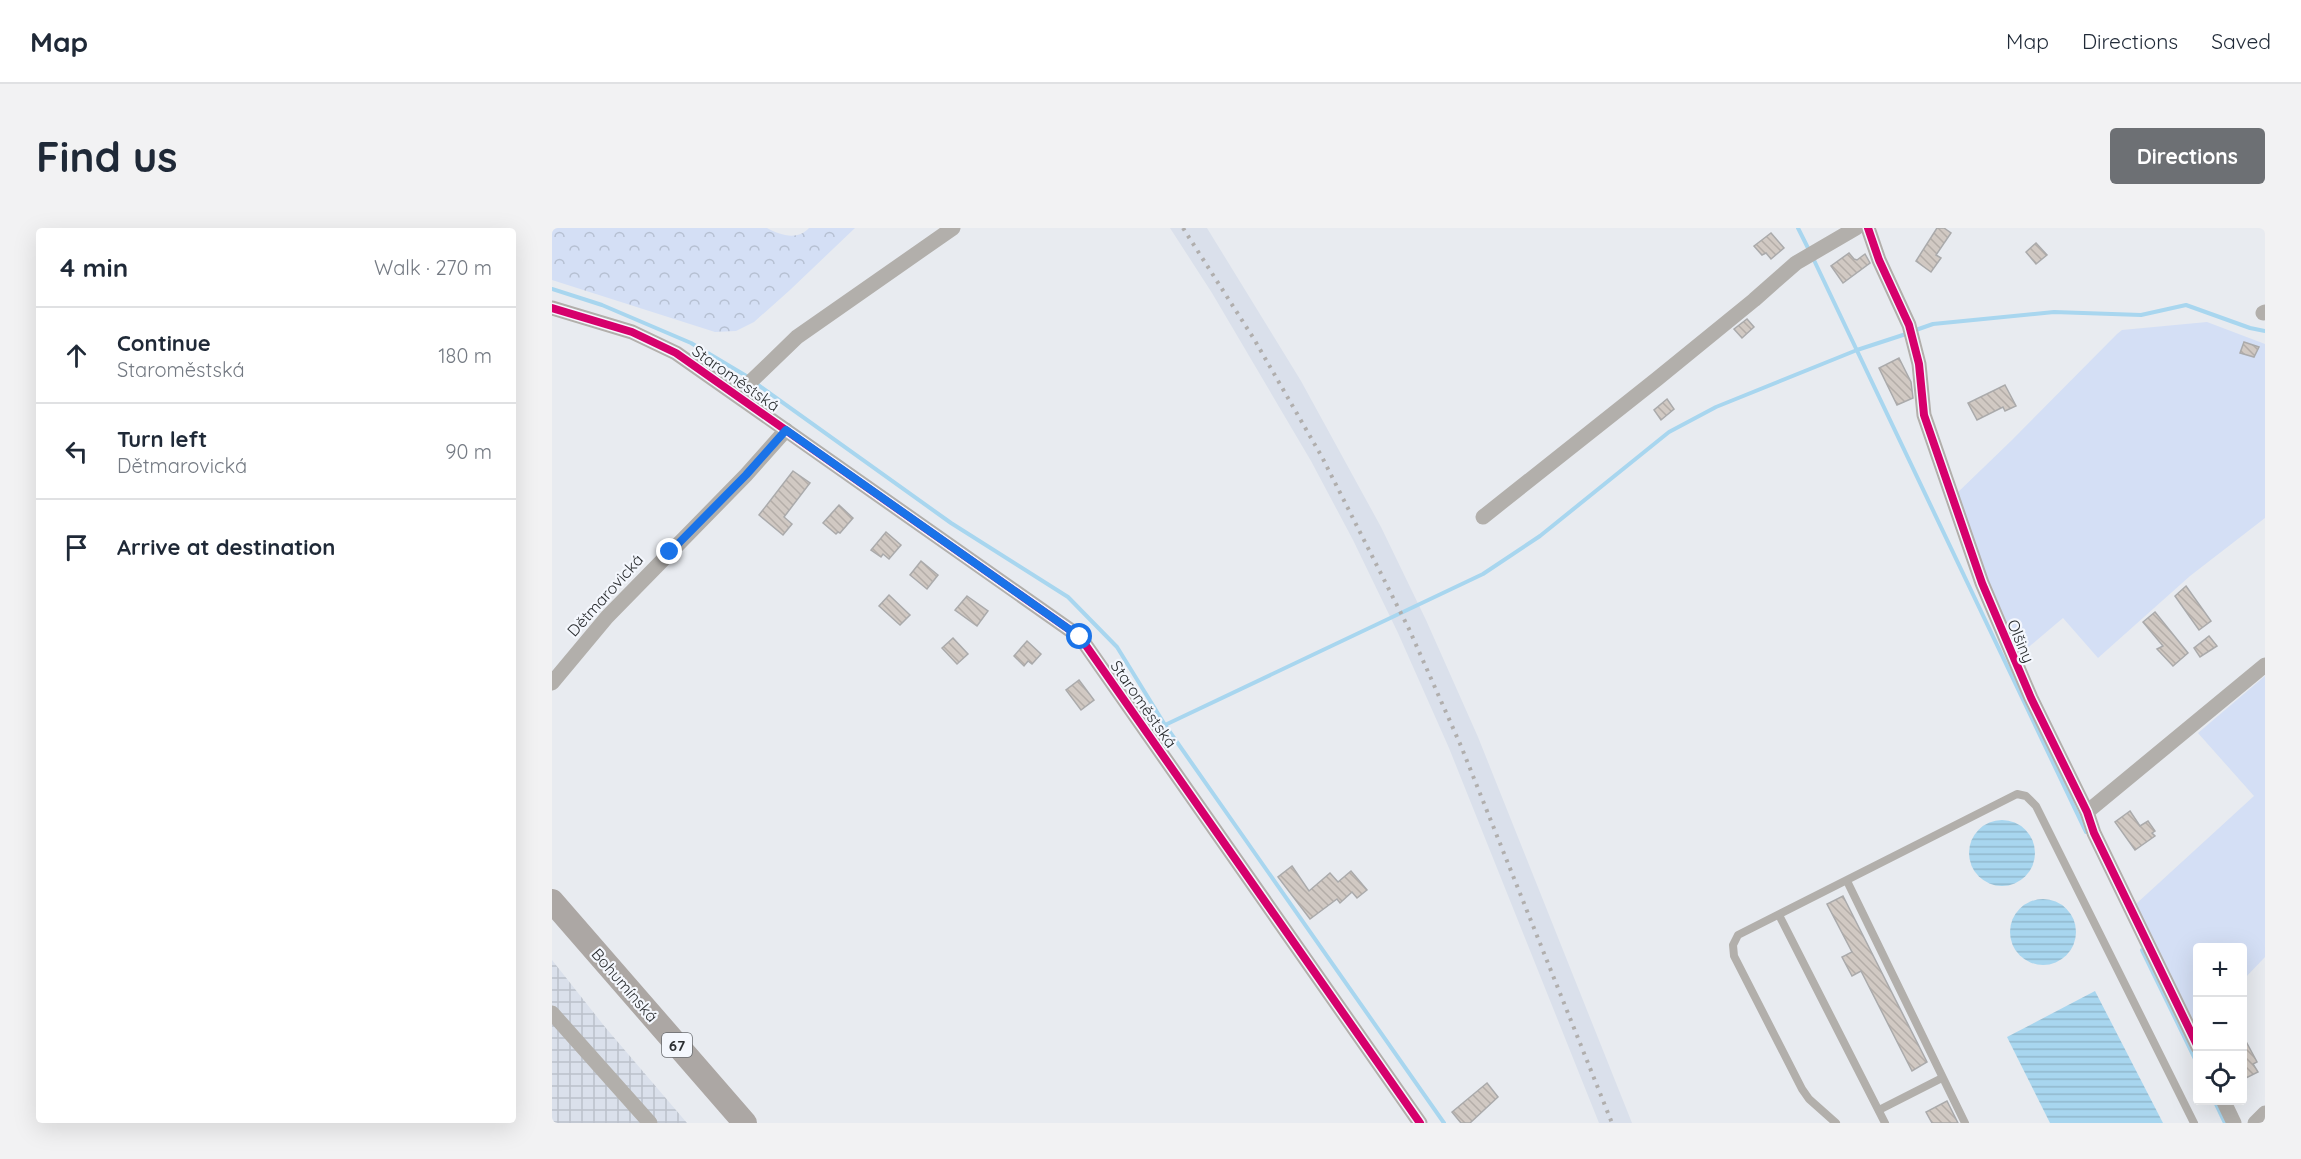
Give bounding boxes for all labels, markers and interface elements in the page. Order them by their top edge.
text: Map [30,24,88,59]
text: Map [2006,28,2049,54]
text: Directions [2082,28,2178,54]
text: Saved [2211,28,2271,54]
button: Directions [2110,128,2265,184]
text: Find us [36,130,178,183]
text: 4 min [60,251,128,284]
text: Walk · 270 m [374,255,492,280]
text: Continue [117,329,211,357]
icon: ahead [60,339,93,372]
street label: Staroměstská [688,341,784,415]
text: 180 m [438,343,492,368]
text: Staroměstská [117,357,245,382]
text: Turn left [117,425,207,453]
icon: left [60,435,93,468]
text: 90 m [445,439,492,464]
text: Dětmarovická [117,453,247,478]
icon: arrive [60,531,93,564]
text: Arrive at destination [117,533,335,561]
route end [656,538,682,564]
street label: Dětmarovická [563,550,647,640]
street label: Olšiny [2003,616,2039,666]
route start [1066,623,1092,649]
street label: Staroměstská [1107,656,1181,752]
map controls [2193,943,2247,1105]
button: + [2193,943,2247,997]
street label: Bohumínská [588,944,662,1026]
button: − [2193,997,2247,1051]
road number: 67 [662,1033,692,1057]
button: locate [2193,1051,2247,1105]

